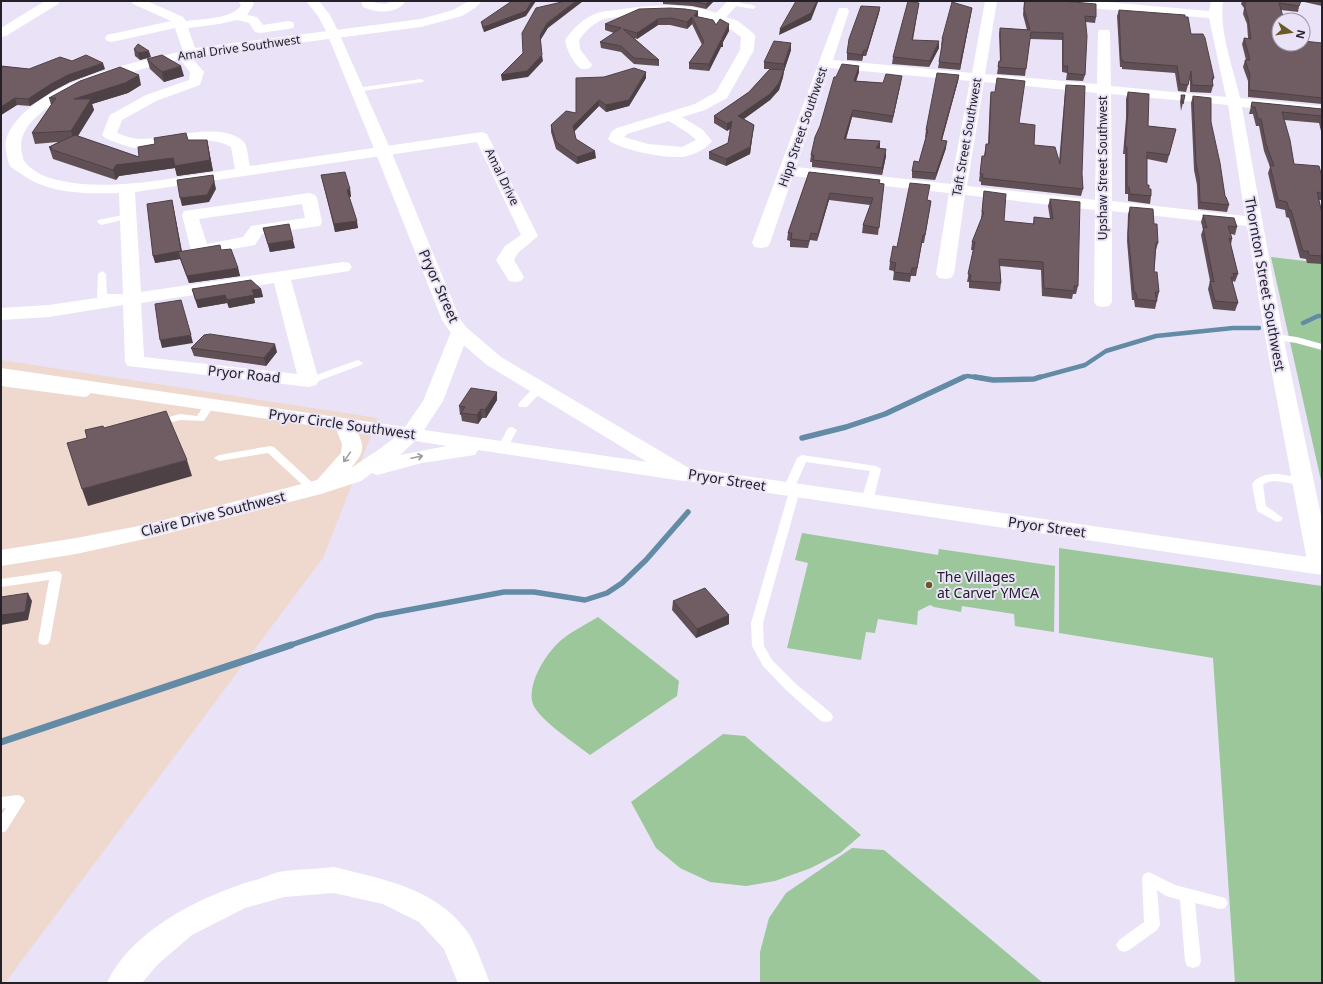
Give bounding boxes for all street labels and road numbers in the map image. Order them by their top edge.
street label: Amal Drive Southwest [176,30,302,65]
street label: Hipp Street Southwest [774,64,831,189]
street label: Taft Street Southwest [948,76,985,197]
street label: Upshaw Street Southwest [1094,95,1111,240]
street label: Amal Drive [481,145,524,208]
street label: Thornton Street Southwest [1241,195,1290,373]
street label: Pryor Street [415,246,464,325]
street label: Pryor Road [207,360,281,387]
street label: Pryor Circle Southwest [267,404,417,443]
street label: Pryor Street [687,464,767,495]
street label: Claire Drive Southwest [139,486,287,541]
street label: Pryor Street [1007,512,1087,541]

